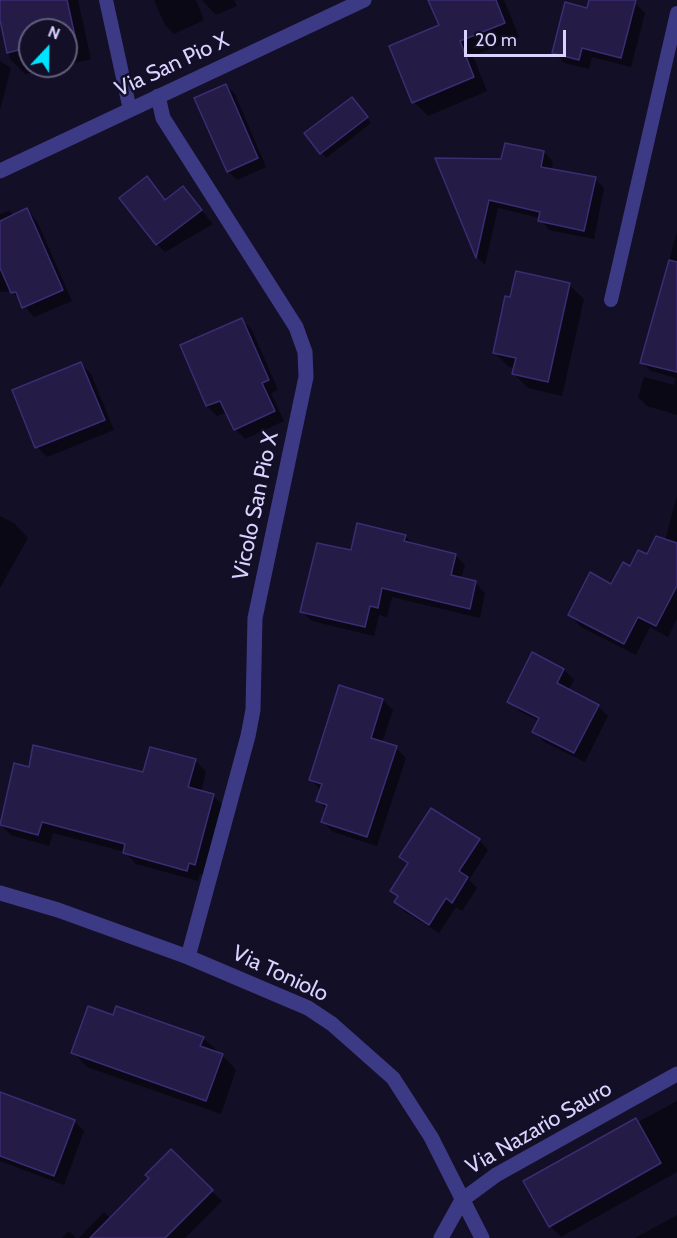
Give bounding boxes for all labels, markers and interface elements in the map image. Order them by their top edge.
north arrow [18,18,78,78]
scale bar [467,18,569,56]
text: N [45,22,63,44]
street label: Via San Pio X [111,27,233,103]
text: 20 m [475,29,517,51]
street label: Vicolo San Pio X [227,429,285,583]
street label: Via Toniolo [228,940,332,1008]
street label: Via Nazario Sauro [462,1076,616,1180]

